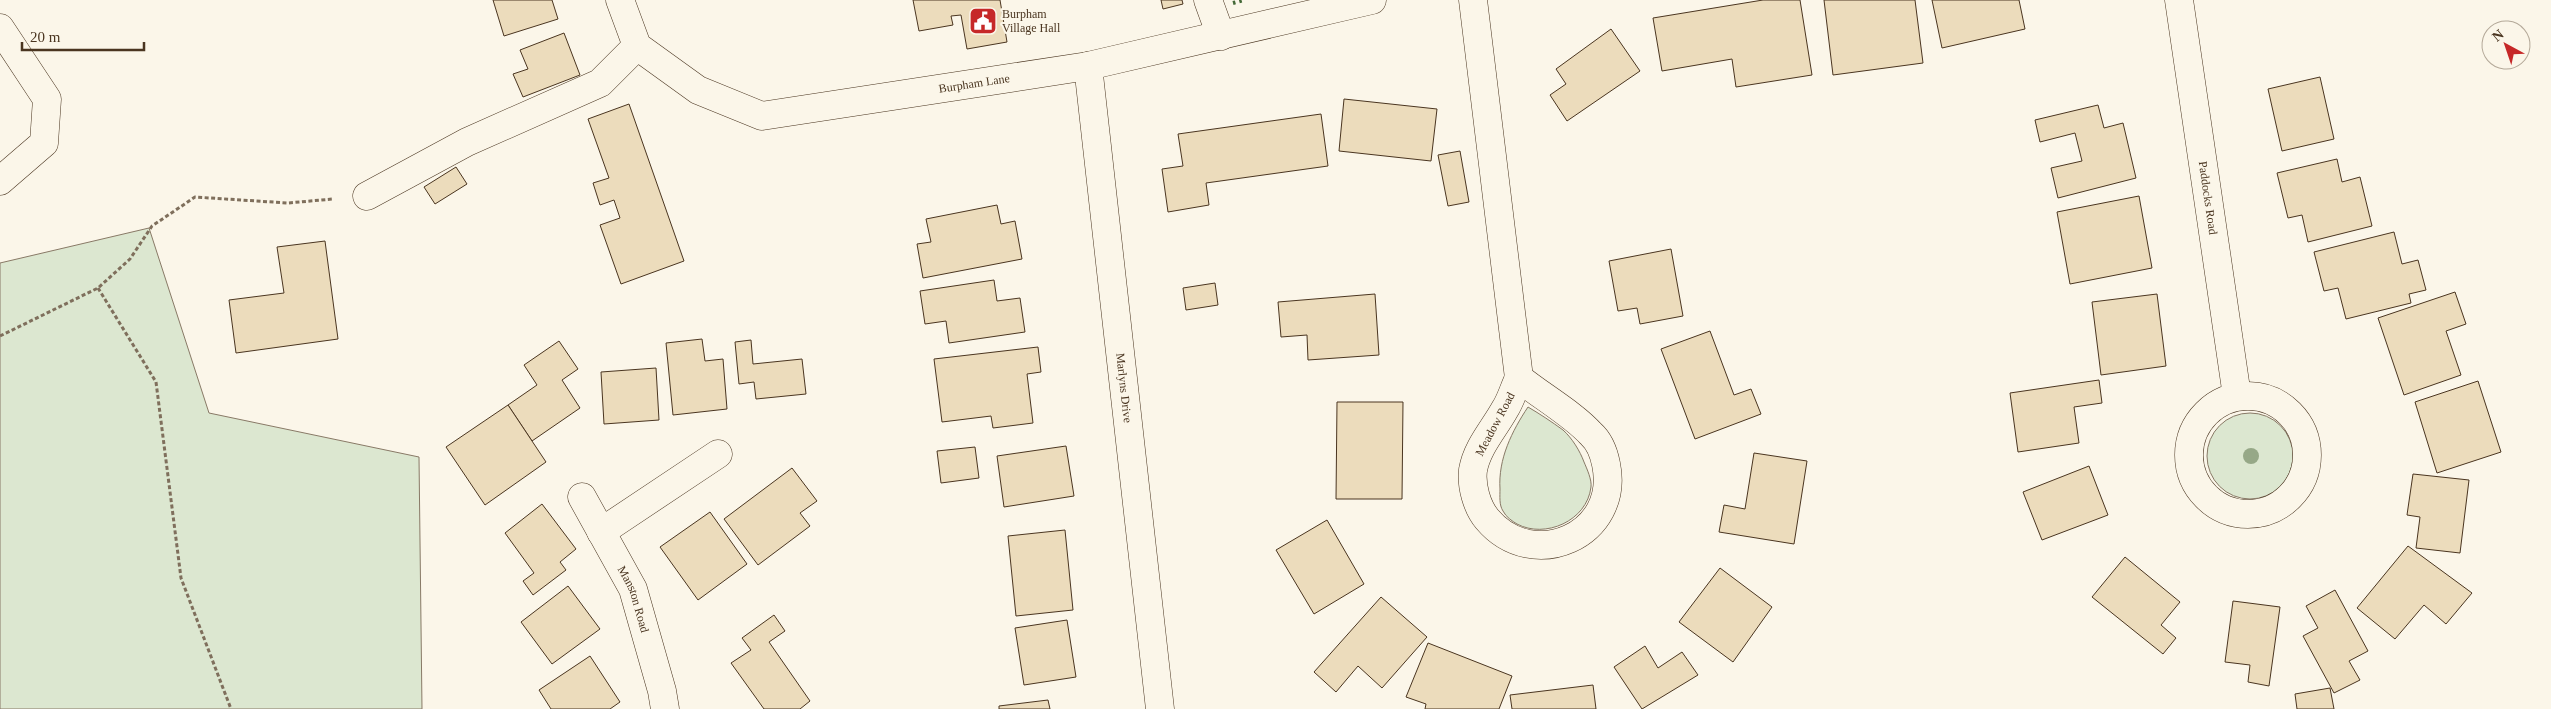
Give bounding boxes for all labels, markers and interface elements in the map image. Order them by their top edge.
public building icon: Burpham Village Hall [968,6,998,36]
place label: Burpham Village Hall [1002,7,1061,35]
scale bar [22,20,145,52]
north arrow [2481,20,2531,70]
text: N [2489,26,2507,44]
text: 20 m [30,29,61,45]
street label: Burpham Lane [938,71,1011,96]
street label: Paddocks Road [2196,160,2220,236]
street label: Marlyns Drive [1113,352,1135,424]
street label: Meadow Road [1472,390,1518,458]
street label: Manston Road [615,563,652,634]

